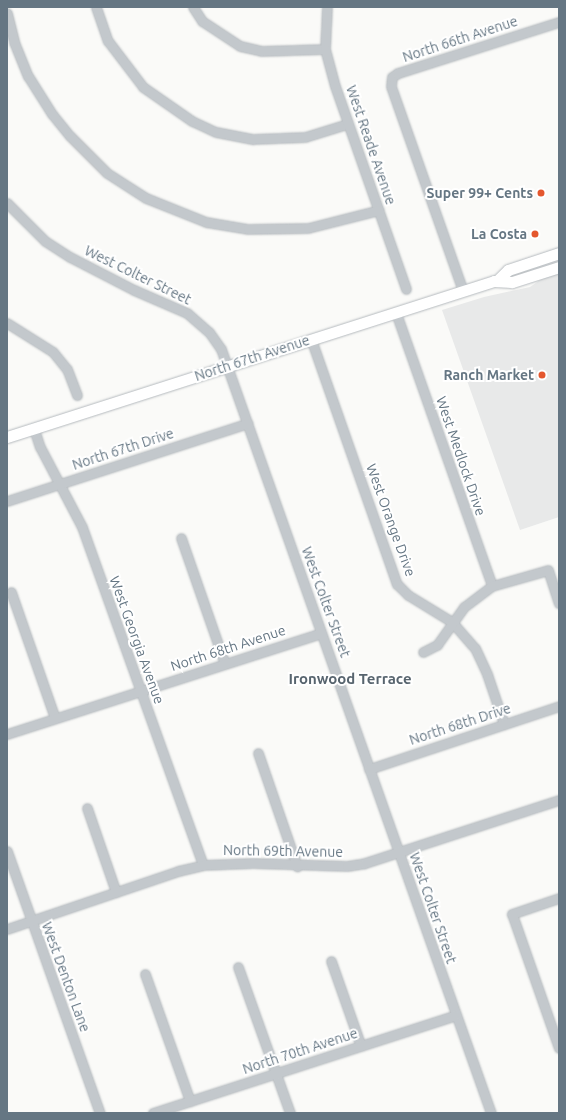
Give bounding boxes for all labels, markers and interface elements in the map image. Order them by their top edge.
street label: North 66th Avenue [400,12,520,66]
street label: West Reade Avenue [343,83,399,207]
place label: Super 99+ Cents [427,185,533,201]
marker: Super 99+ Cents [536,188,546,198]
place label: La Costa [471,226,527,242]
marker: La Costa [530,229,540,239]
street label: West Colter Street [82,242,194,308]
street label: North 67th Avenue [192,331,312,385]
place label: Ranch Market [444,367,534,383]
marker: Ranch Market [537,370,547,380]
street label: West Medlock Drive [433,394,489,518]
street label: North 67th Drive [70,425,176,473]
street label: West Orange Drive [363,461,419,579]
street label: West Colter Street [298,544,354,660]
street label: West Georgia Avenue [106,574,168,706]
street label: North 68th Avenue [168,621,288,675]
district label: Ironwood Terrace [288,670,412,688]
street label: North 68th Drive [407,700,513,748]
street label: North 69th Avenue [223,842,343,860]
street label: West Colter Street [406,850,460,966]
street label: West Denton Lane [38,920,94,1034]
street label: North 70th Avenue [240,1024,360,1078]

